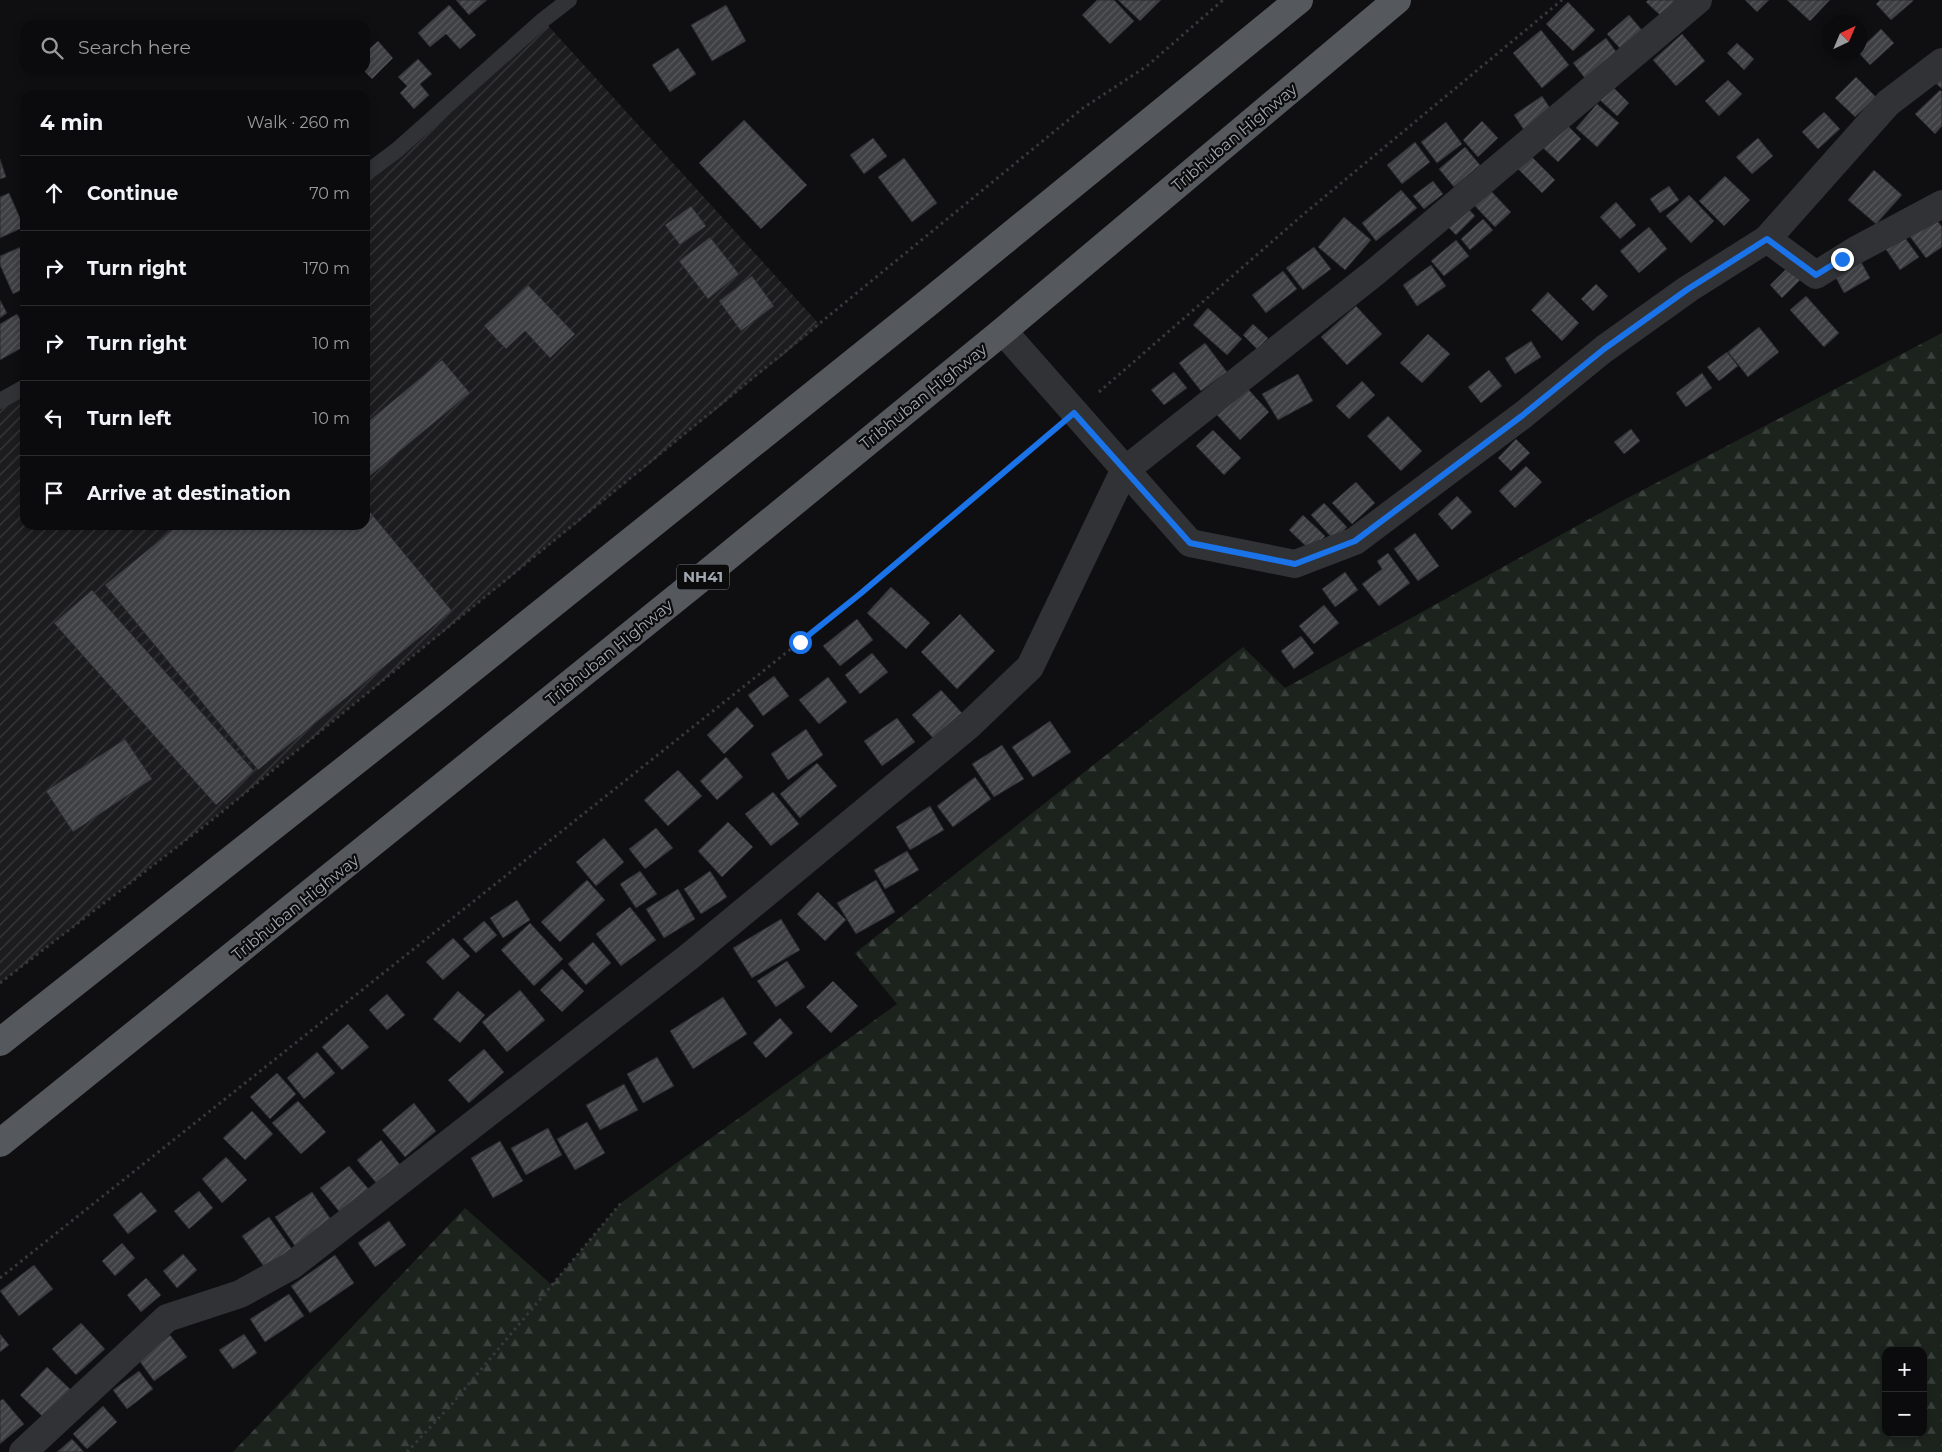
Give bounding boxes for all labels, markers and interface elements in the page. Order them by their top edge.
north arrow [1822,15,1867,60]
search box [20,20,370,75]
icon: search [38,34,66,62]
text: Search here [78,36,191,59]
street label: Tribhuban Highway [1168,79,1301,195]
text: 4 min [40,110,103,135]
text: Walk · 260 m [247,113,350,132]
icon: ahead [40,179,68,207]
text: Continue [87,182,178,205]
text: 70 m [309,184,350,203]
route end [1831,248,1854,271]
icon: right [40,254,68,282]
text: Turn right [87,257,187,280]
text: 170 m [303,259,350,278]
icon: right [40,329,68,357]
text: Turn right [87,332,187,355]
text: 10 m [312,334,350,353]
street label: Tribhuban Highway [856,339,991,453]
icon: left [40,404,68,432]
text: Turn left [87,407,172,430]
text: 10 m [312,409,350,428]
icon: arrive [40,479,68,507]
text: Arrive at destination [87,482,291,505]
road number: NH41 [677,564,729,590]
street label: Tribhuban Highway [542,595,677,709]
route start [789,631,812,654]
street label: Tribhuban Highway [228,850,363,964]
map controls [1882,1347,1927,1437]
button: + [1882,1347,1927,1392]
button: − [1882,1392,1927,1437]

